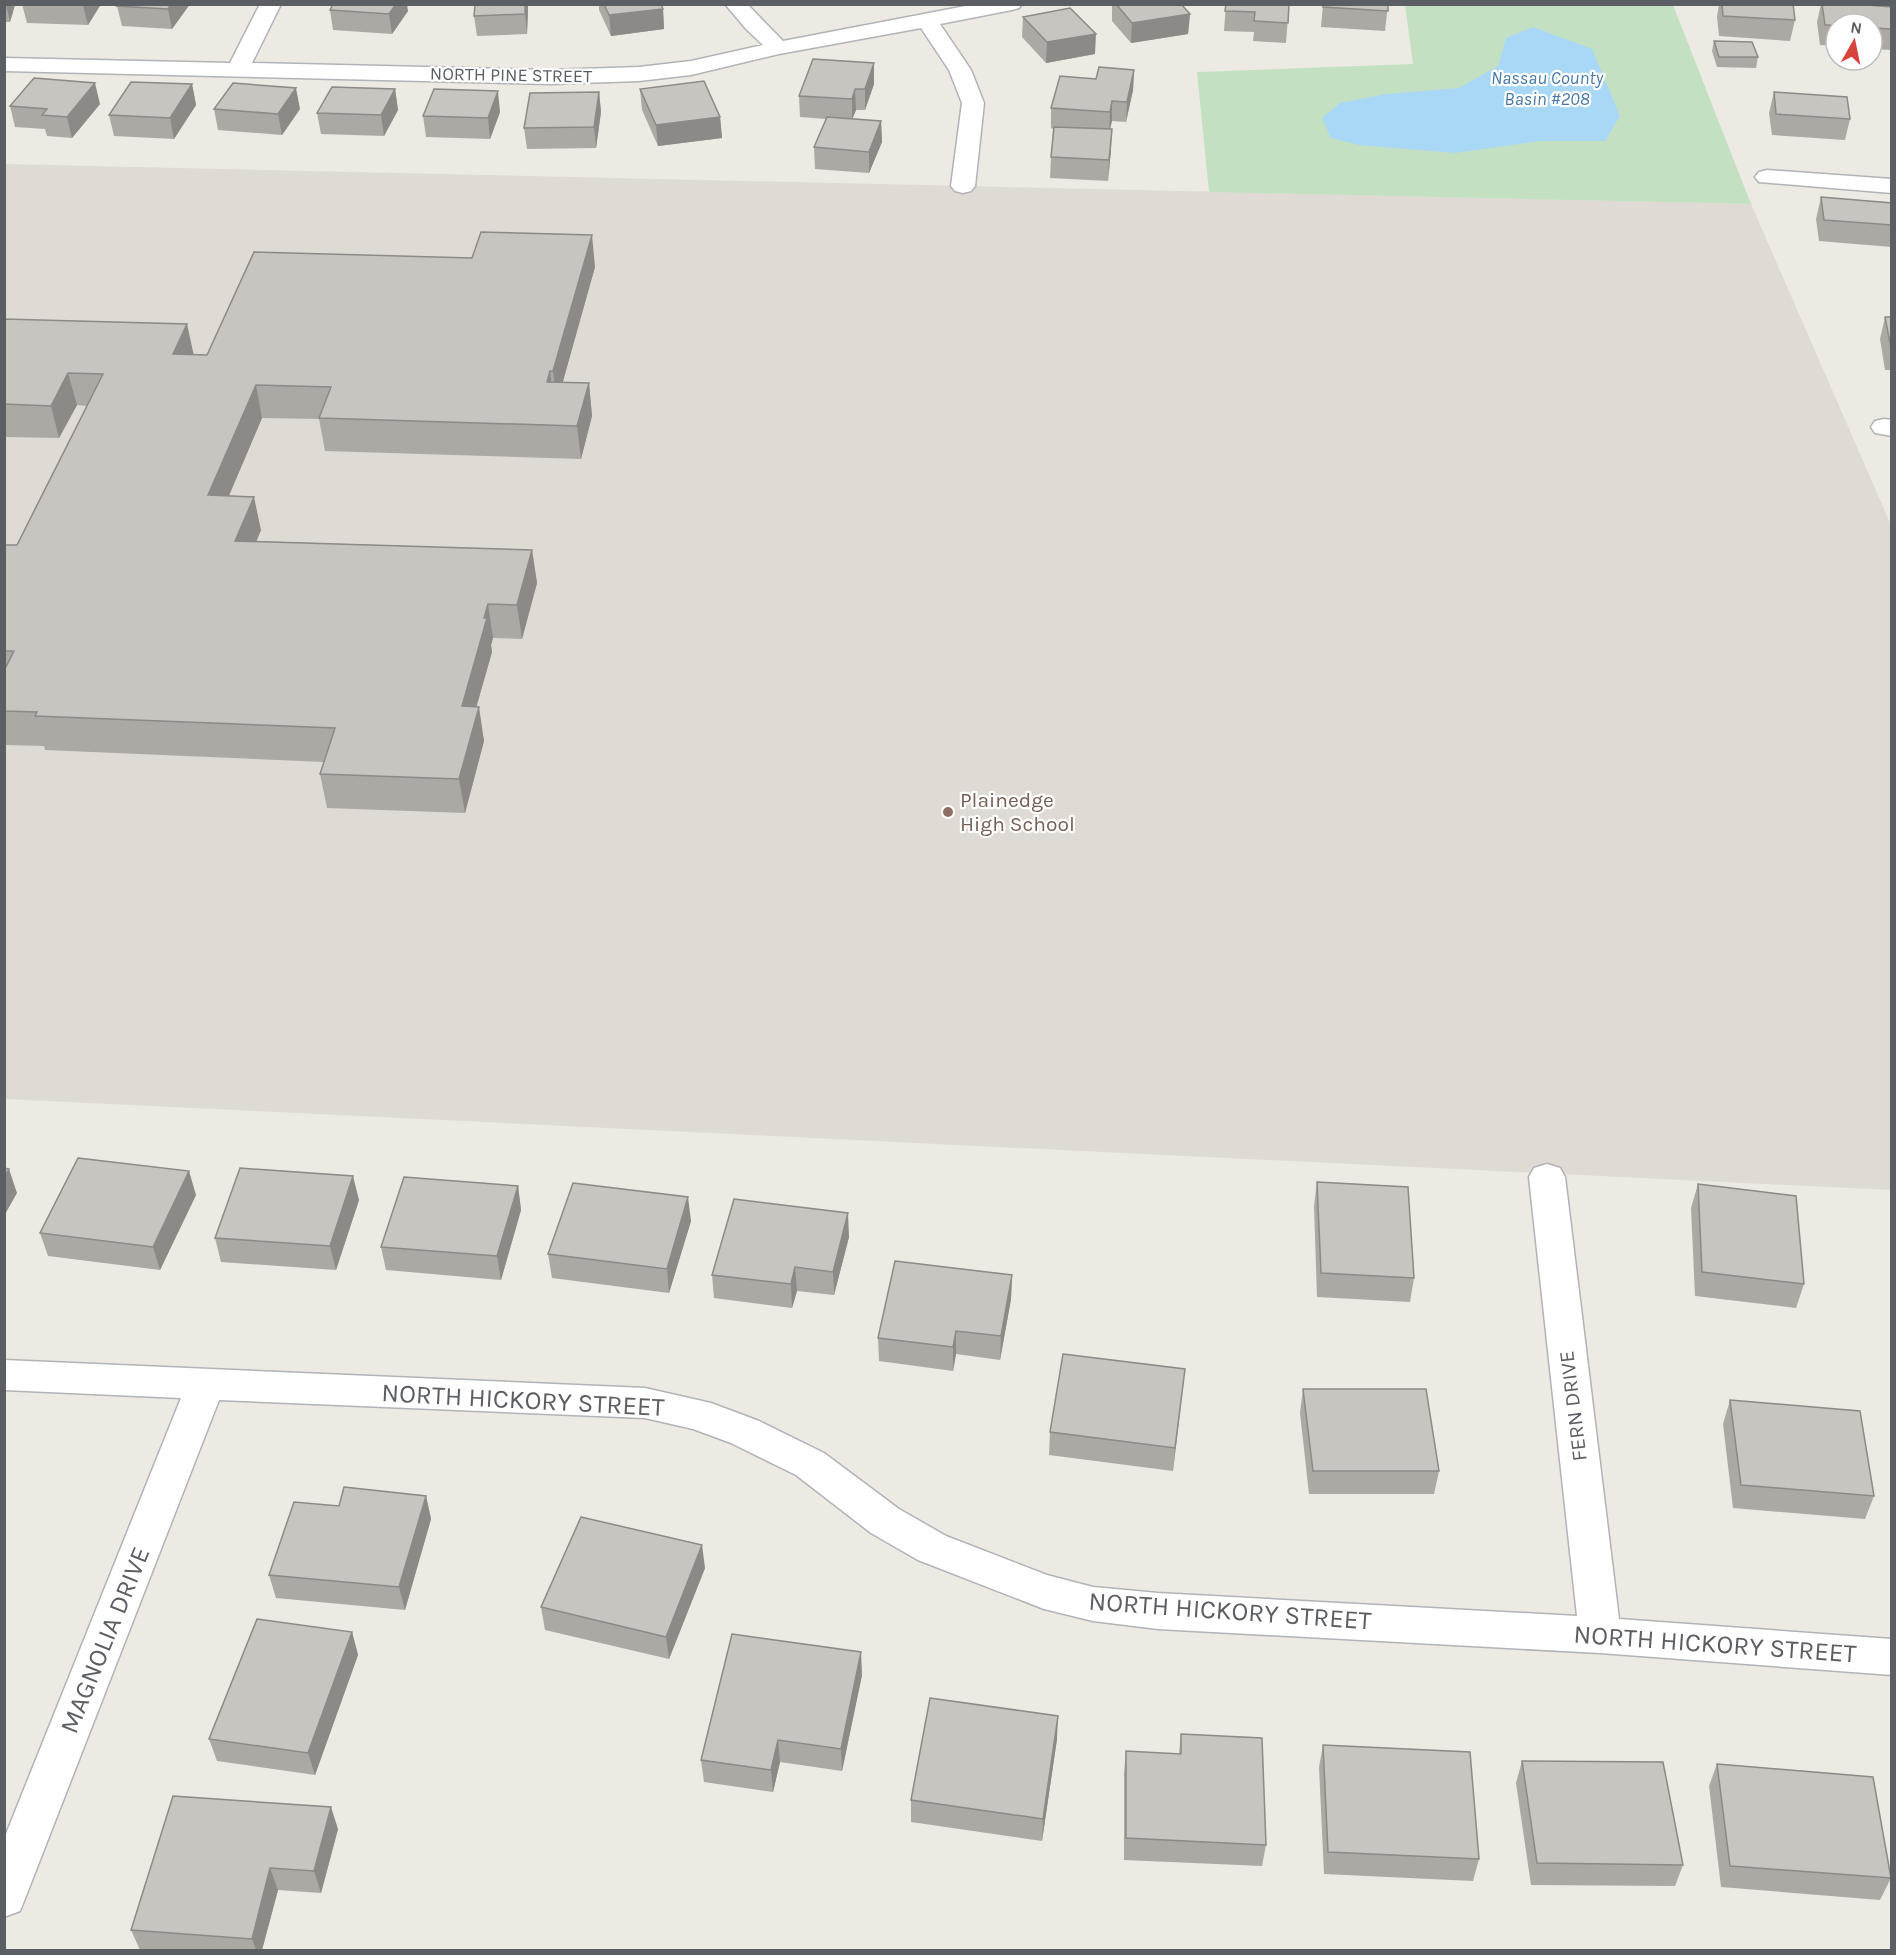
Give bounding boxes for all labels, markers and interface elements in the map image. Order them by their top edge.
north arrow [1824,12,1884,72]
text: N [1849,17,1863,38]
street label: NORTH PINE STREET [430,63,592,87]
water label: Nassau County Basin #208 [1491,67,1604,110]
place label: Plainedge High School [960,788,1075,836]
marker: Plainedge High School [941,805,955,819]
street label: FERN DRIVE [1554,1349,1592,1463]
street label: NORTH HICKORY STREET [381,1377,665,1423]
street label: MAGNOLIA DRIVE [53,1542,157,1738]
street label: NORTH HICKORY STREET [1088,1586,1372,1636]
street label: NORTH HICKORY STREET [1573,1619,1857,1669]

